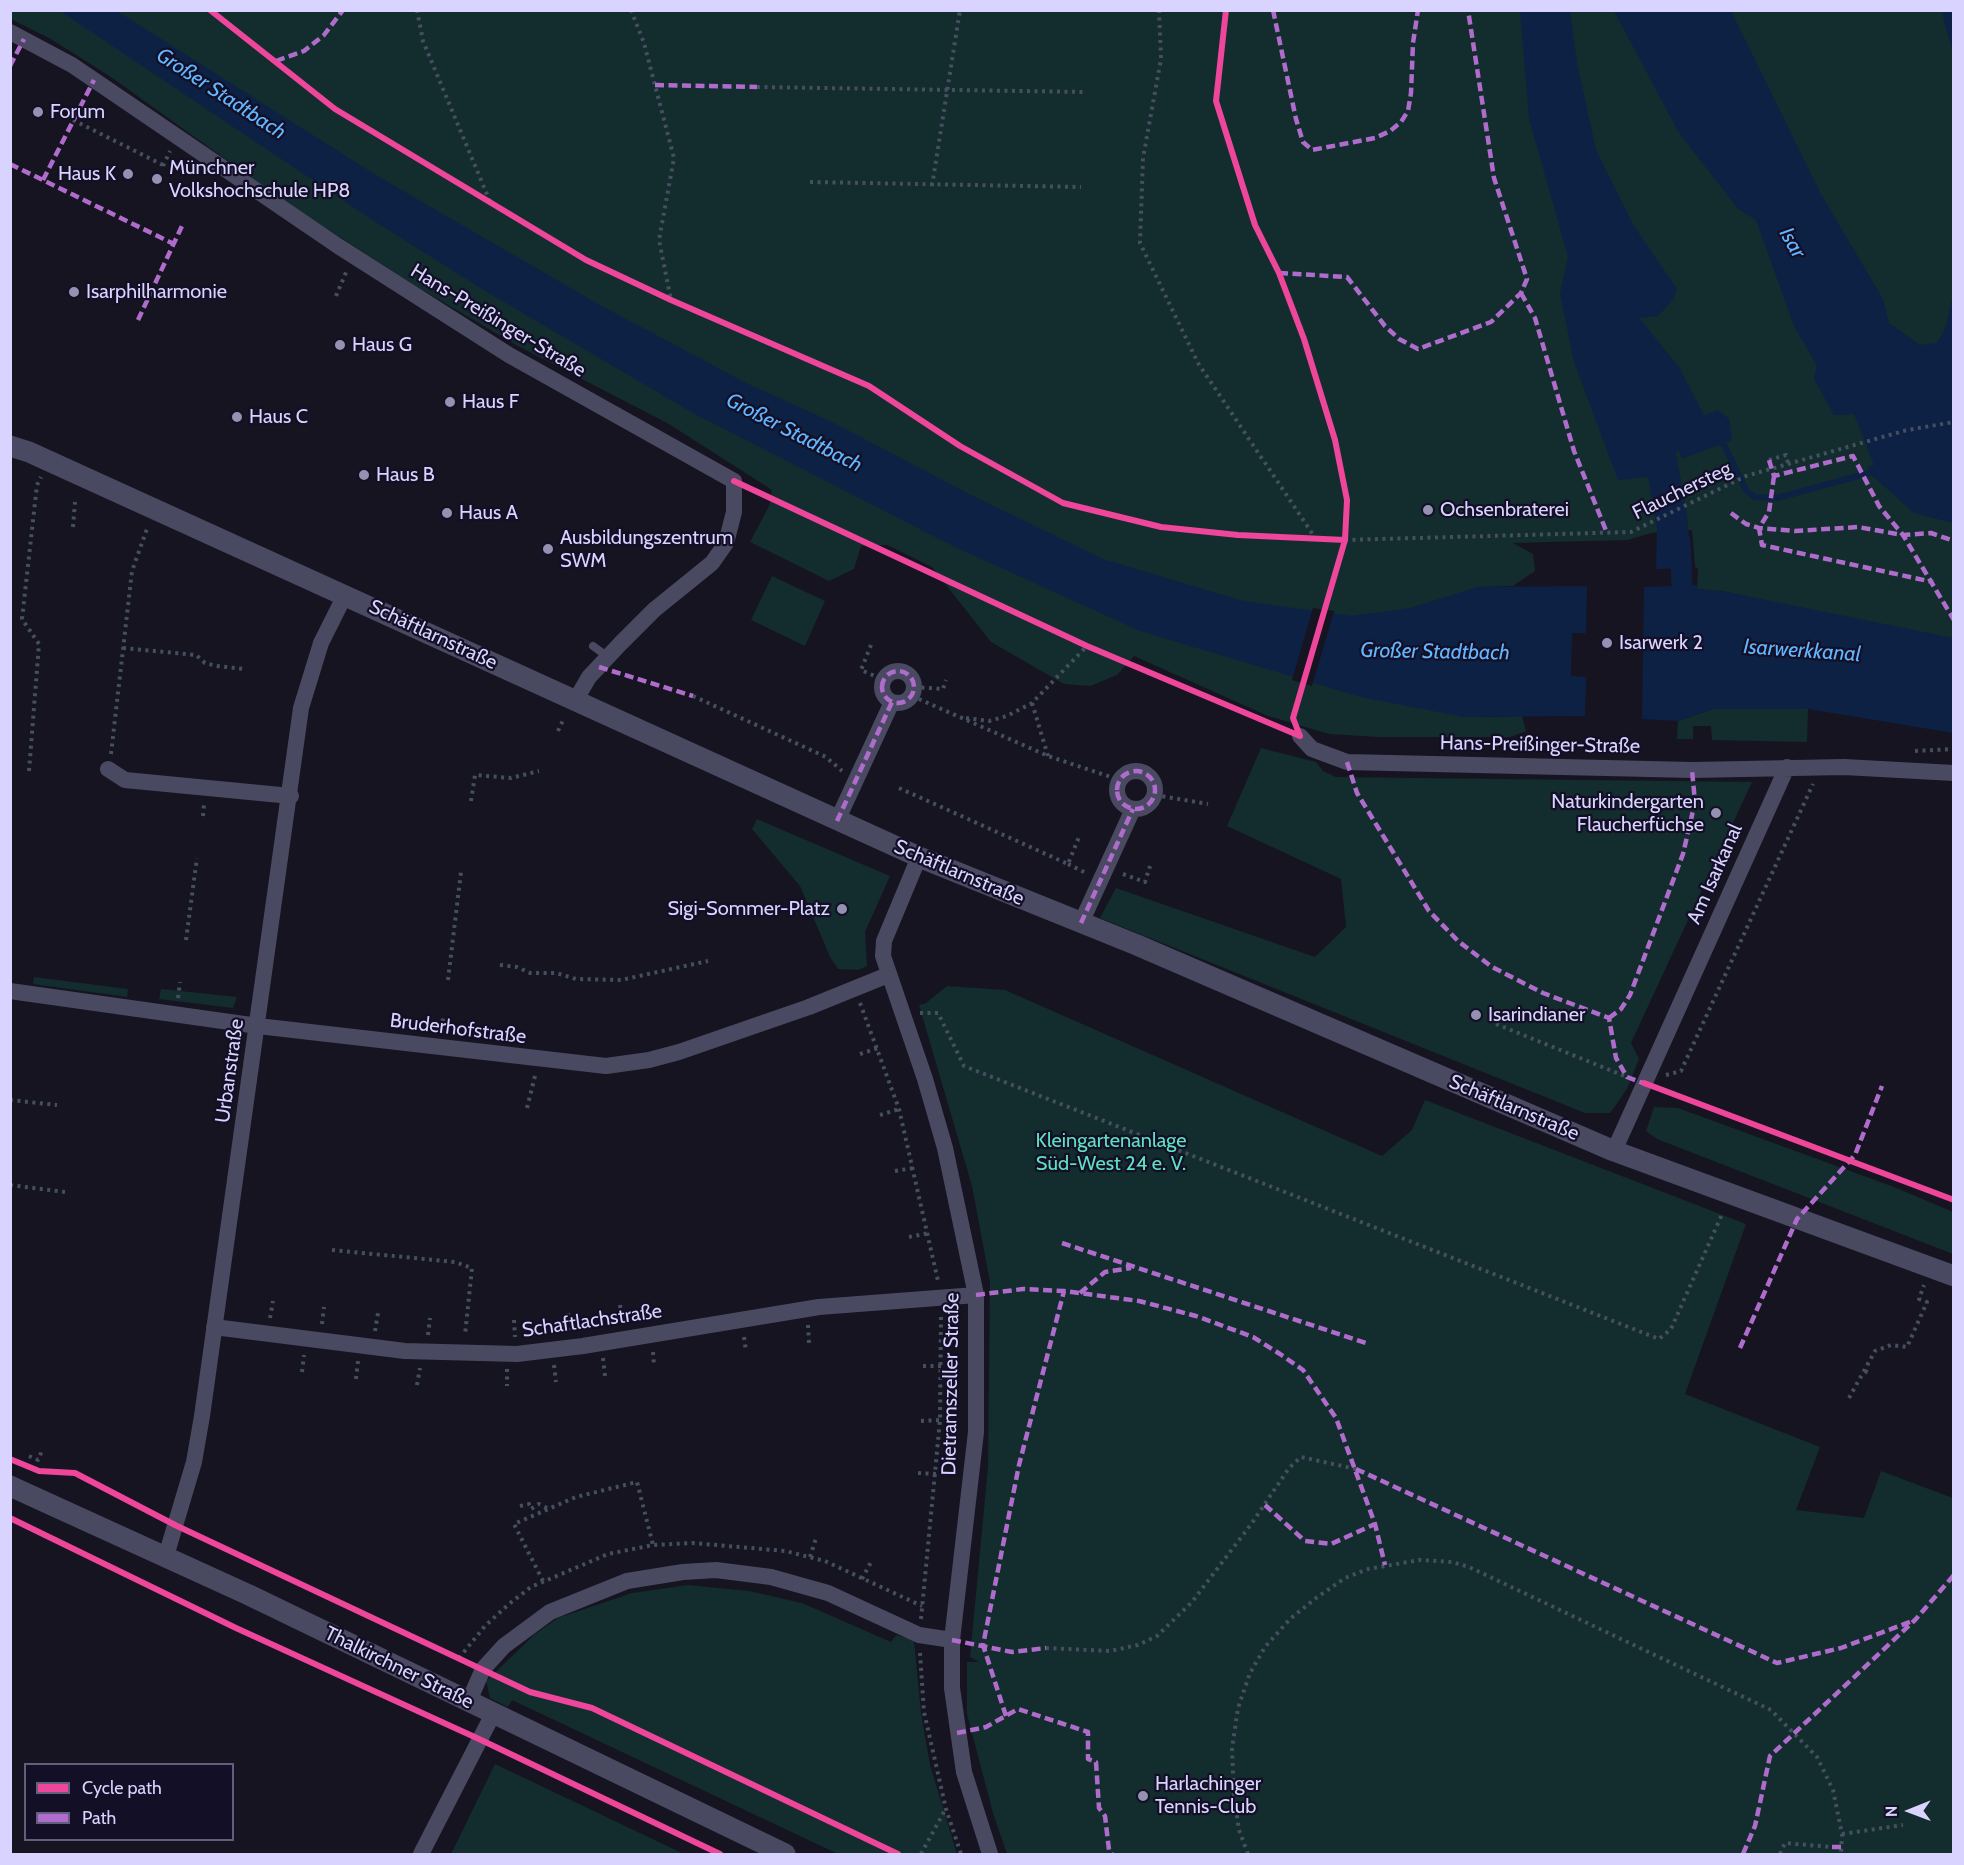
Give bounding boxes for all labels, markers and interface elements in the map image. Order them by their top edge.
water label: Großer Stadtbach [152,43,290,145]
place label: Forum [50,100,105,124]
marker: Forum [31,105,45,119]
place label: Münchner Volkshochschule HP8 [169,156,350,203]
place label: Haus K [58,162,116,186]
marker: Haus K [121,167,135,181]
marker: Münchner Volkshochschule HP8 [150,172,164,186]
water label: Isar [1773,223,1811,263]
street label: Hans-Preißinger-Straße [406,259,590,383]
place label: Isarphilharmonie [86,280,227,304]
marker: Isarphilharmonie [67,285,81,299]
place label: Haus G [352,333,412,357]
marker: Haus G [333,338,347,352]
water label: Großer Stadtbach [722,388,866,478]
place label: Haus F [462,390,519,414]
marker: Haus F [443,395,457,409]
place label: Haus C [249,405,308,429]
marker: Haus C [230,410,244,424]
street label: Flauchersteg [1629,457,1735,525]
place label: Haus B [376,463,435,487]
marker: Haus B [357,468,371,482]
place label: Ochsenbraterei [1440,498,1569,522]
place label: Haus A [459,501,518,525]
marker: Ochsenbraterei [1421,503,1435,517]
marker: Haus A [440,506,454,520]
place label: Ausbildungszentrum SWM [560,526,733,573]
marker: Ausbildungszentrum SWM [541,542,555,556]
street label: Schäftlarnstraße [365,595,501,675]
place label: Isarwerk 2 [1619,631,1703,655]
water label: Isarwerkkanal [1743,634,1861,668]
marker: Isarwerk 2 [1600,636,1614,650]
water label: Großer Stadtbach [1360,638,1510,666]
street label: Hans-Preißinger-Straße [1440,731,1640,759]
place label: Naturkindergarten Flaucherfüchse [1551,790,1704,837]
marker: Naturkindergarten Flaucherfüchse [1709,806,1723,820]
street label: Am Isarkanal [1682,820,1748,928]
street label: Schäftlarnstraße [890,835,1028,911]
place label: Sigi-Sommer-Platz [667,897,830,921]
marker: Sigi-Sommer-Platz [835,902,849,916]
place label: Isarindianer [1488,1003,1585,1027]
marker: Isarindianer [1469,1008,1483,1022]
street label: Bruderhofstraße [388,1009,528,1049]
street label: Urbanstraße [211,1017,249,1125]
street label: Schäftlarnstraße [1445,1070,1583,1146]
park label: Kleingartenanlage Süd-West 24 e. V. [1036,1129,1186,1176]
street label: Dietramszeller Straße [937,1292,965,1476]
street label: Schaftlachstraße [520,1299,664,1343]
street label: Thalkirchner Straße [321,1622,477,1714]
legend [24,1763,234,1841]
place label: Harlachinger Tennis-Club [1155,1772,1261,1819]
text: Cycle path [82,1777,162,1799]
north arrow [1880,1781,1940,1841]
marker: Harlachinger Tennis-Club [1136,1789,1150,1803]
text: N [1882,1806,1901,1817]
text: Path [82,1807,116,1829]

